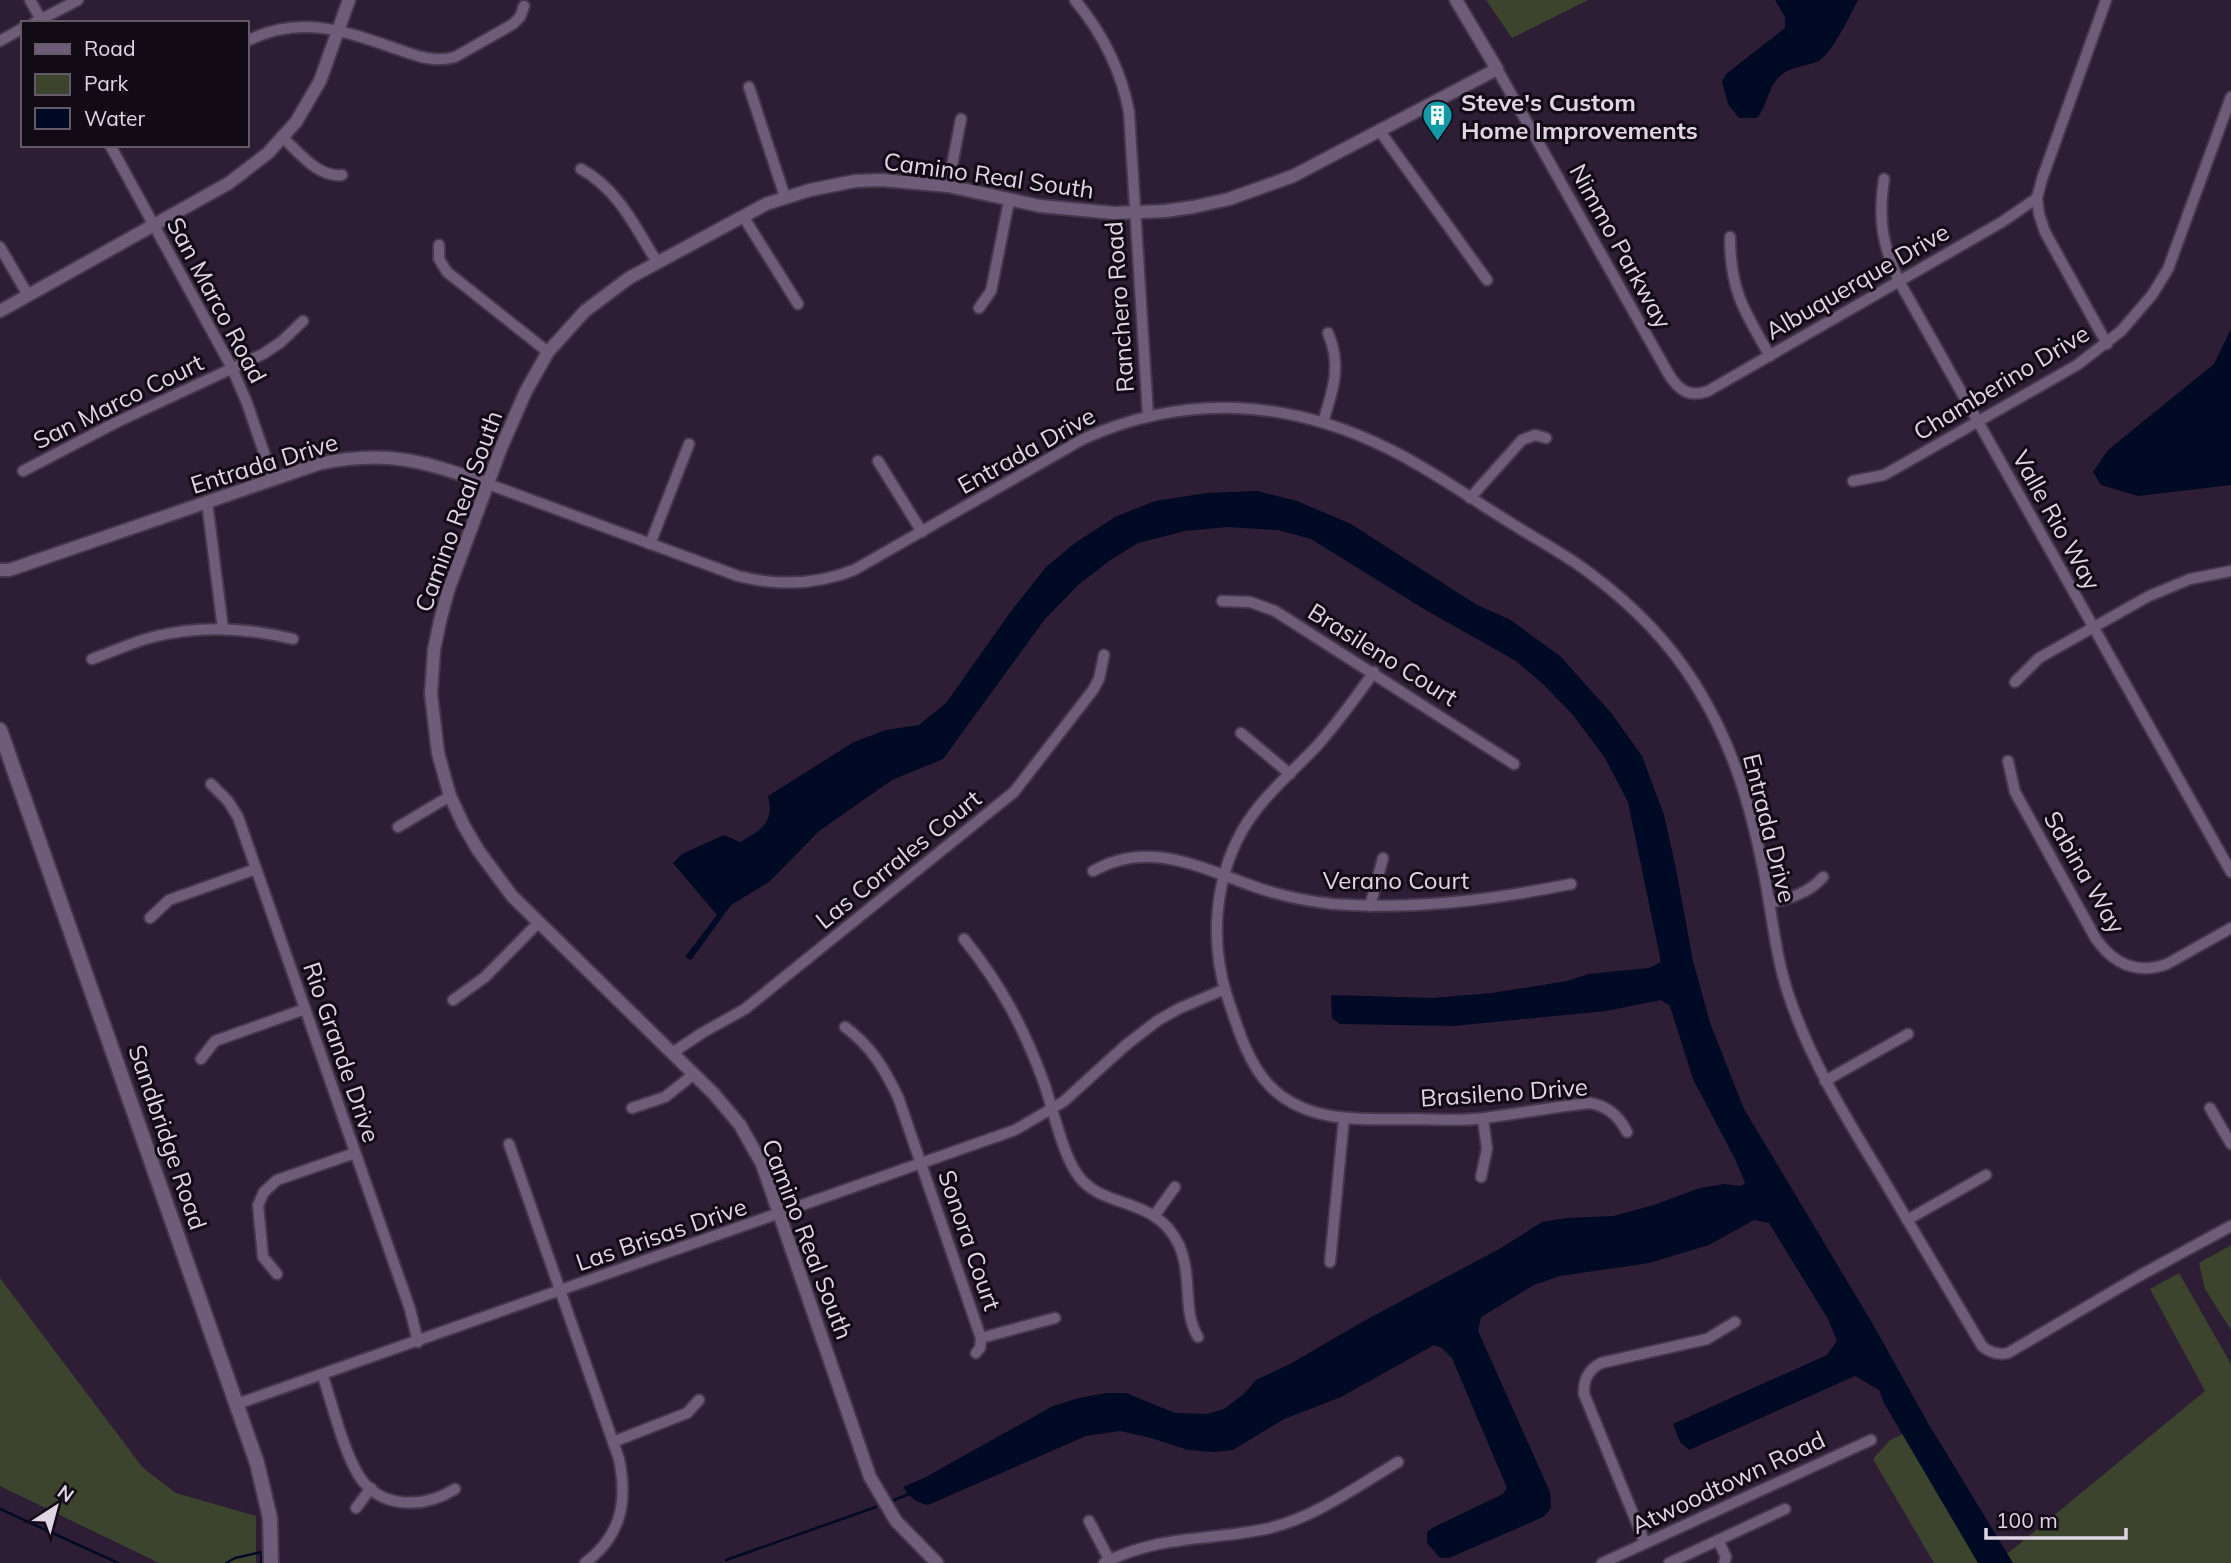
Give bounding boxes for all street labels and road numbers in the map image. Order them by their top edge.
street label: Camino Real South [882,145,1096,205]
street label: Nimmo Parkway [1563,158,1679,334]
street label: San Marco Road [161,212,273,388]
street label: Albuquerque Drive [1760,216,1954,346]
street label: Ranchero Road [1098,220,1140,394]
street label: Chamberino Drive [1908,318,2094,446]
street label: San Marco Court [28,347,208,455]
street label: Entrada Drive [952,400,1100,500]
street label: Camino Real South [408,406,508,616]
street label: Entrada Drive [187,426,341,500]
street label: Valle Rio Way [2006,445,2108,595]
street label: Brasileno Court [1303,596,1463,712]
street label: Entrada Drive [1737,750,1803,906]
street label: Las Corrales Court [809,783,987,935]
street label: Sabina Way [2038,805,2132,939]
street label: Verano Court [1323,865,1469,895]
street label: Rio Grande Drive [297,958,387,1146]
street label: Sandbridge Road [122,1041,214,1233]
street label: Brasileno Drive [1419,1071,1589,1113]
street label: Camino Real South [756,1135,860,1343]
street label: Sonora Court [932,1166,1008,1314]
street label: Las Brisas Drive [572,1191,750,1277]
street label: Atwoodtown Road [1626,1424,1830,1540]

